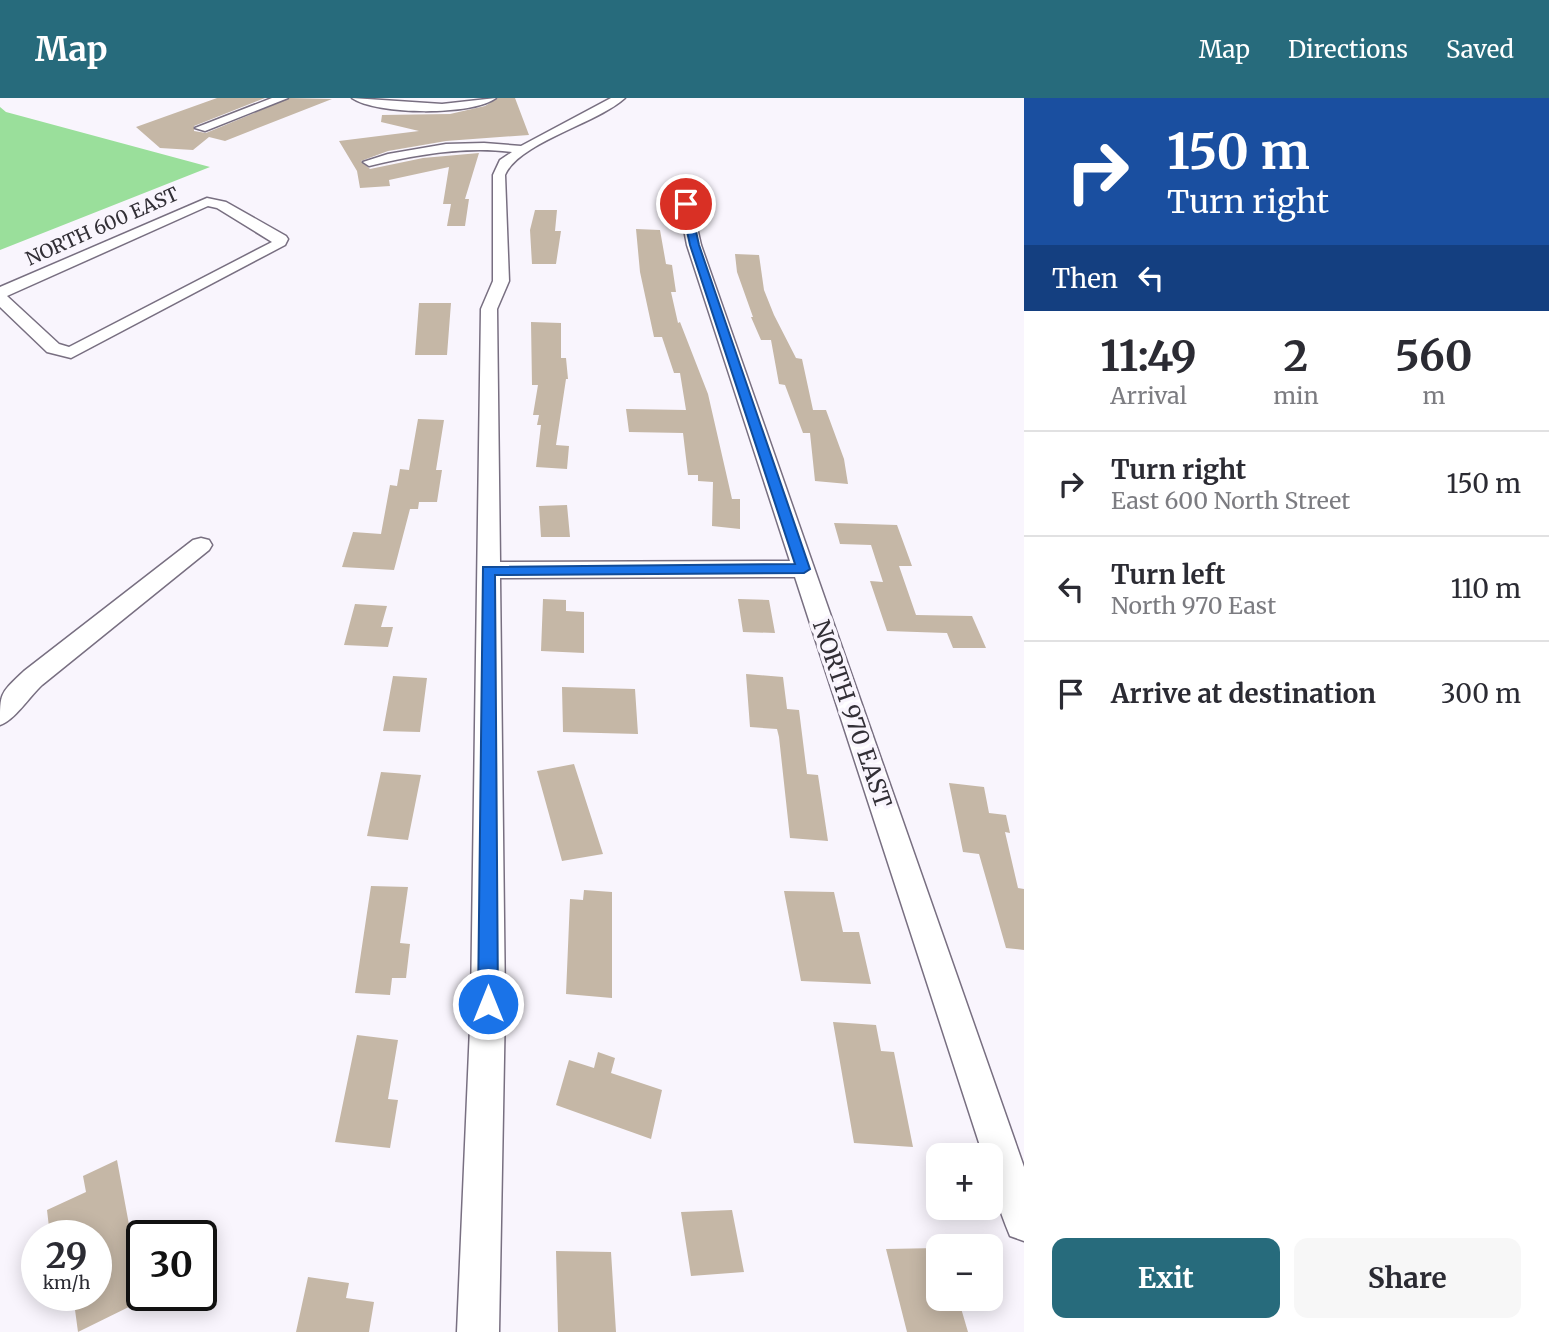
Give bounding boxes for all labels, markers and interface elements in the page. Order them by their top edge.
text: Map [35,29,108,70]
text: Map [1199,34,1250,65]
text: Directions [1288,34,1408,65]
text: Saved [1446,34,1514,65]
text: 150 m [1167,121,1310,182]
icon: right [1052,126,1143,217]
pin [656,174,716,234]
street label: NORTH 600 EAST [22,182,182,270]
text: Turn right [1167,182,1329,222]
icon: arrive [667,185,705,223]
icon: left [1132,259,1170,297]
text: Then [1052,262,1118,295]
text: 11:49 [1100,330,1197,382]
text: 2 [1284,330,1308,382]
text: 560 [1395,330,1473,382]
text: Arrival [1110,381,1187,410]
text: min [1273,381,1319,410]
text: m [1422,381,1445,410]
text: Turn right [1111,453,1246,486]
icon: right [1052,465,1090,503]
text: 150 m [1447,467,1521,500]
text: East 600 North Street [1111,486,1350,515]
text: Turn left [1111,558,1225,591]
icon: left [1052,570,1090,608]
text: 110 m [1451,572,1521,605]
text: North 970 East [1111,591,1276,620]
street label: NORTH 970 EAST [807,616,898,812]
icon: arrive [1052,675,1090,713]
text: Arrive at destination [1111,677,1376,710]
text: 300 m [1441,677,1521,710]
position arrow [451,967,525,1041]
map controls [926,1143,1003,1311]
button: + [926,1143,1003,1220]
speed limit sign: 30 [126,1220,217,1311]
text: 29 [46,1234,87,1278]
button: − [926,1234,1003,1311]
button: Exit [1052,1238,1280,1318]
button: Share [1294,1238,1521,1318]
text: km/h [43,1271,90,1294]

